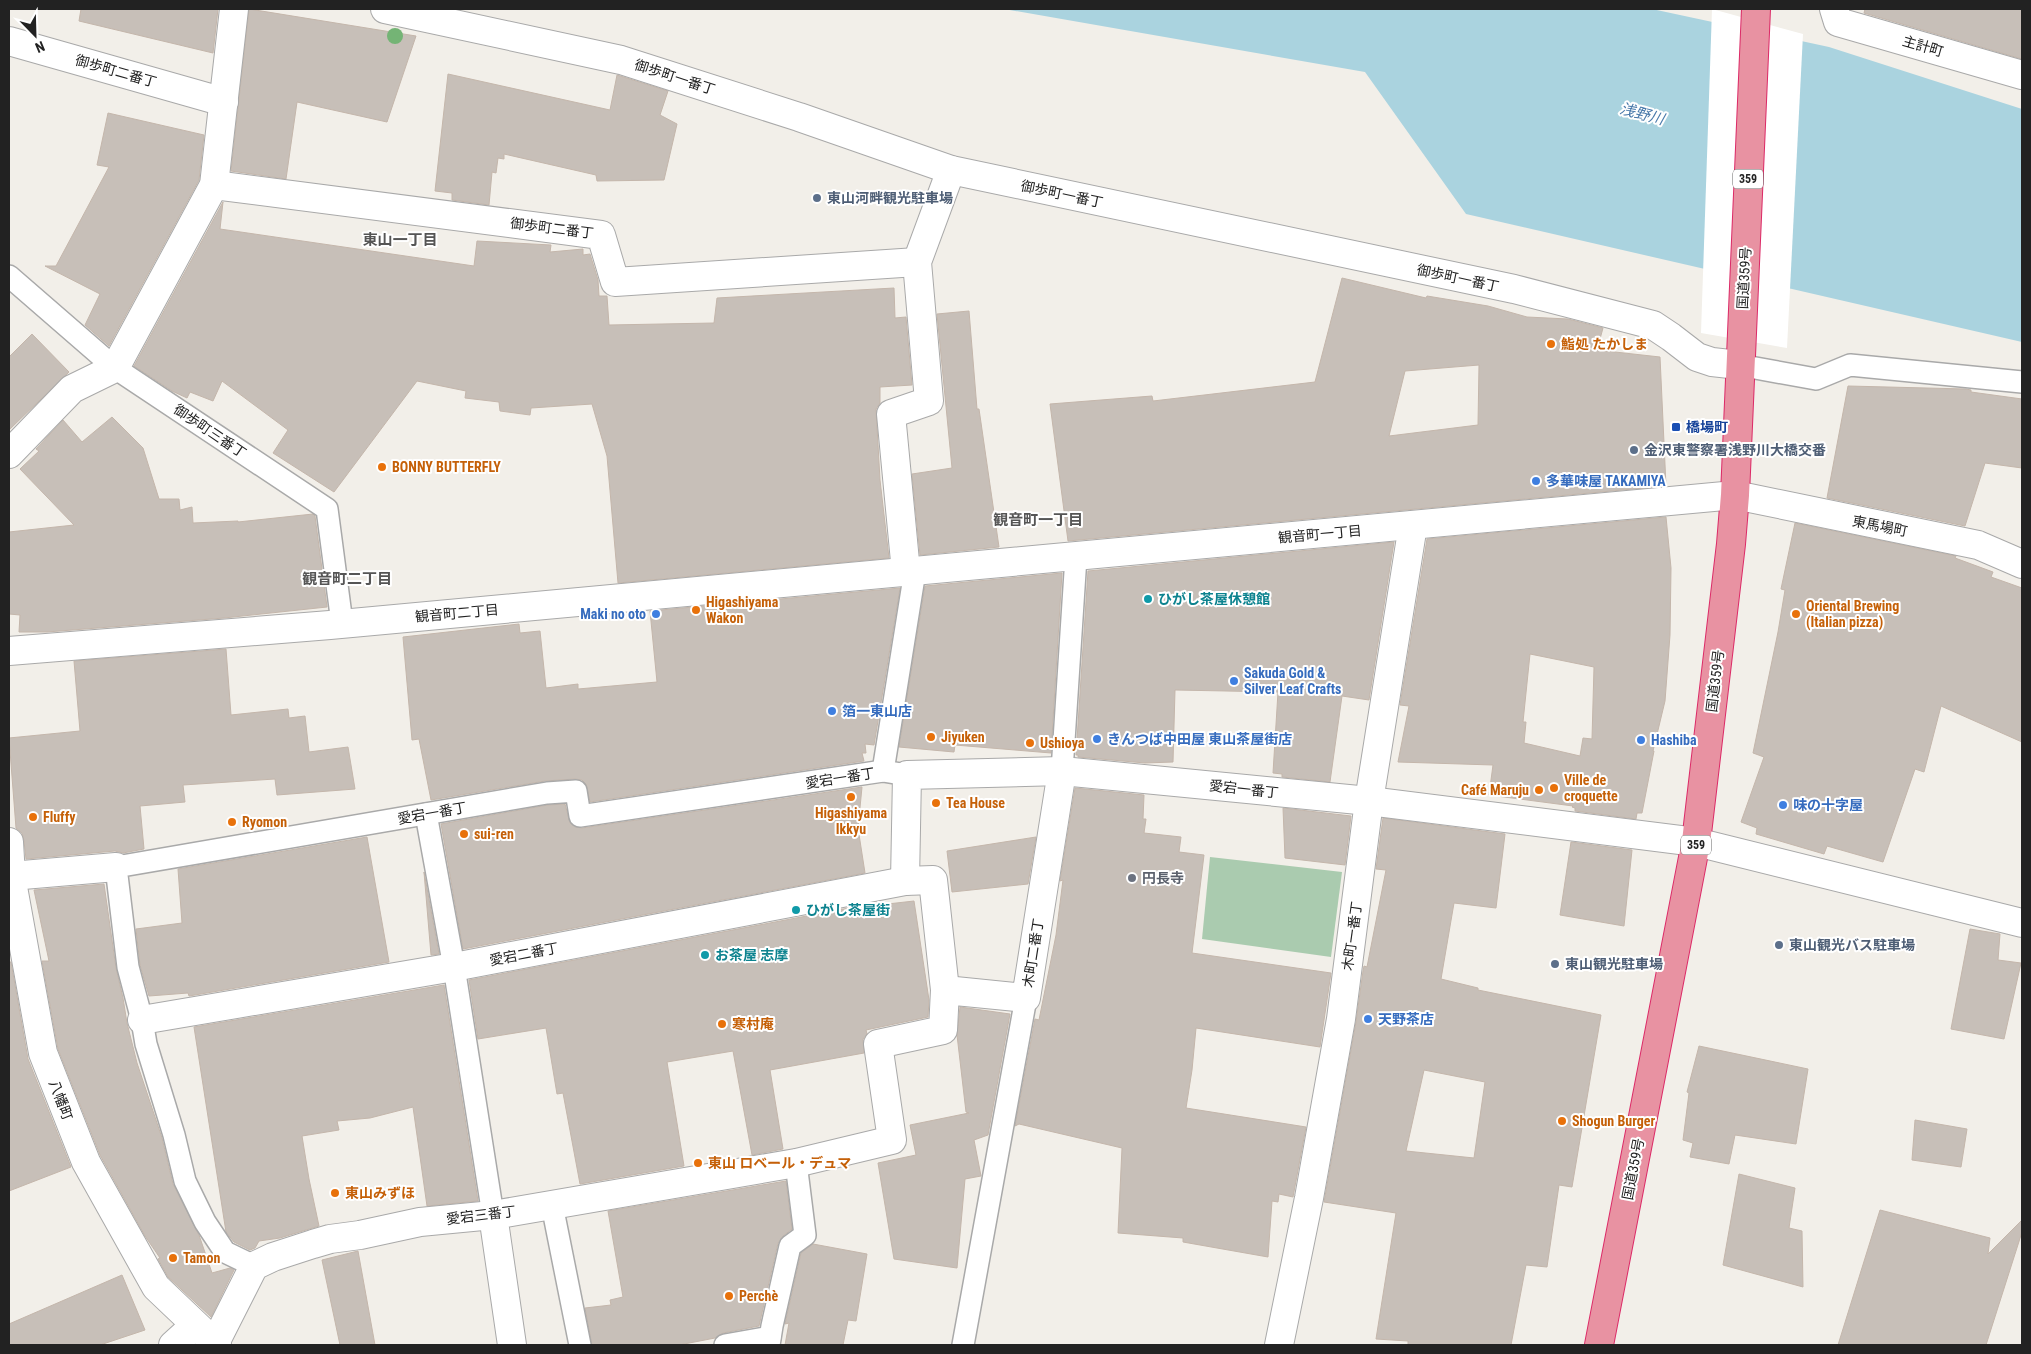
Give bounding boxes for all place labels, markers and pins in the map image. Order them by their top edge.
place label: 東山河畔観光駐車場 [827,190,953,206]
marker: 東山河畔観光駐車場 [811,192,823,204]
place label: 鮨処 たかしま [1561,336,1648,352]
marker: 鮨処 たかしま [1545,338,1557,350]
place label: 橋場町 [1686,419,1728,435]
marker: 橋場町 [1670,421,1682,433]
place label: 金沢東警察署浅野川大橋交番 [1644,442,1826,458]
marker: 金沢東警察署浅野川大橋交番 [1628,444,1640,456]
place label: BONNY BUTTERFLY [392,459,501,475]
marker: BONNY BUTTERFLY [376,461,388,473]
place label: 多華味屋 TAKAMIYA [1546,473,1666,489]
marker: 多華味屋 TAKAMIYA [1530,475,1542,487]
place label: ひがし茶屋休憩館 [1158,591,1270,607]
marker: ひがし茶屋休憩館 [1142,593,1154,605]
place label: Higashiyama Wakon [706,594,779,626]
place label: Oriental Brewing (Italian pizza) [1806,598,1899,631]
marker: Higashiyama Wakon [690,604,702,616]
place label: Maki no oto [580,606,646,622]
marker: Maki no oto [650,608,662,620]
marker: Oriental Brewing (Italian pizza) [1790,608,1802,620]
place label: Sakuda Gold & Silver Leaf Crafts [1244,665,1341,697]
marker: Sakuda Gold & Silver Leaf Crafts [1228,675,1240,687]
place label: 箔一東山店 [842,703,912,719]
marker: 箔一東山店 [826,705,838,717]
place label: Jiyuken [941,729,985,745]
marker: Jiyuken [925,731,937,743]
place label: きんつば中田屋 東山茶屋街店 [1107,731,1292,747]
place label: Hashiba [1651,732,1697,748]
marker: きんつば中田屋 東山茶屋街店 [1091,733,1103,745]
marker: Hashiba [1635,734,1647,746]
place label: Ushioya [1040,735,1085,751]
marker: Ushioya [1024,737,1036,749]
place label: Ville de croquette [1564,772,1618,804]
place label: Café Maruju [1461,782,1529,798]
marker: Ville de croquette [1548,782,1560,794]
marker: Café Maruju [1533,784,1545,796]
marker: Higashiyama Ikkyu [845,791,857,803]
place label: Tea House [946,795,1005,811]
marker: Tea House [930,797,942,809]
place label: 味の十字屋 [1793,797,1863,813]
marker: 味の十字屋 [1777,799,1789,811]
place label: Higashiyama Ikkyu [815,805,888,837]
place label: Fluffy [43,809,76,825]
marker: Fluffy [27,811,39,823]
place label: Ryomon [242,814,287,830]
marker: Ryomon [226,816,238,828]
place label: sui-ren [474,826,514,842]
marker: sui-ren [458,828,470,840]
place label: 円長寺 [1142,870,1184,886]
marker: 円長寺 [1126,872,1138,884]
place label: ひがし茶屋街 [806,902,890,918]
marker: ひがし茶屋街 [790,904,802,916]
place label: 東山観光バス駐車場 [1789,937,1915,953]
marker: 東山観光バス駐車場 [1773,939,1785,951]
place label: お茶屋 志摩 [715,947,788,963]
marker: お茶屋 志摩 [699,949,711,961]
place label: 東山観光駐車場 [1565,956,1663,972]
marker: 東山観光駐車場 [1549,958,1561,970]
place label: 天野茶店 [1378,1011,1434,1027]
marker: 天野茶店 [1362,1013,1374,1025]
place label: 寒村庵 [732,1016,774,1032]
marker: 寒村庵 [716,1018,728,1030]
place label: Shogun Burger [1572,1113,1655,1129]
marker: Shogun Burger [1556,1115,1568,1127]
place label: 東山 ロベール・デュマ [708,1155,851,1171]
marker: 東山 ロベール・デュマ [692,1157,704,1169]
place label: 東山みずほ [345,1185,415,1201]
marker: 東山みずほ [329,1187,341,1199]
place label: Tamon [183,1250,220,1266]
marker: Tamon [167,1252,179,1264]
place label: Perchè [739,1288,778,1304]
marker: Perchè [723,1290,735,1302]

